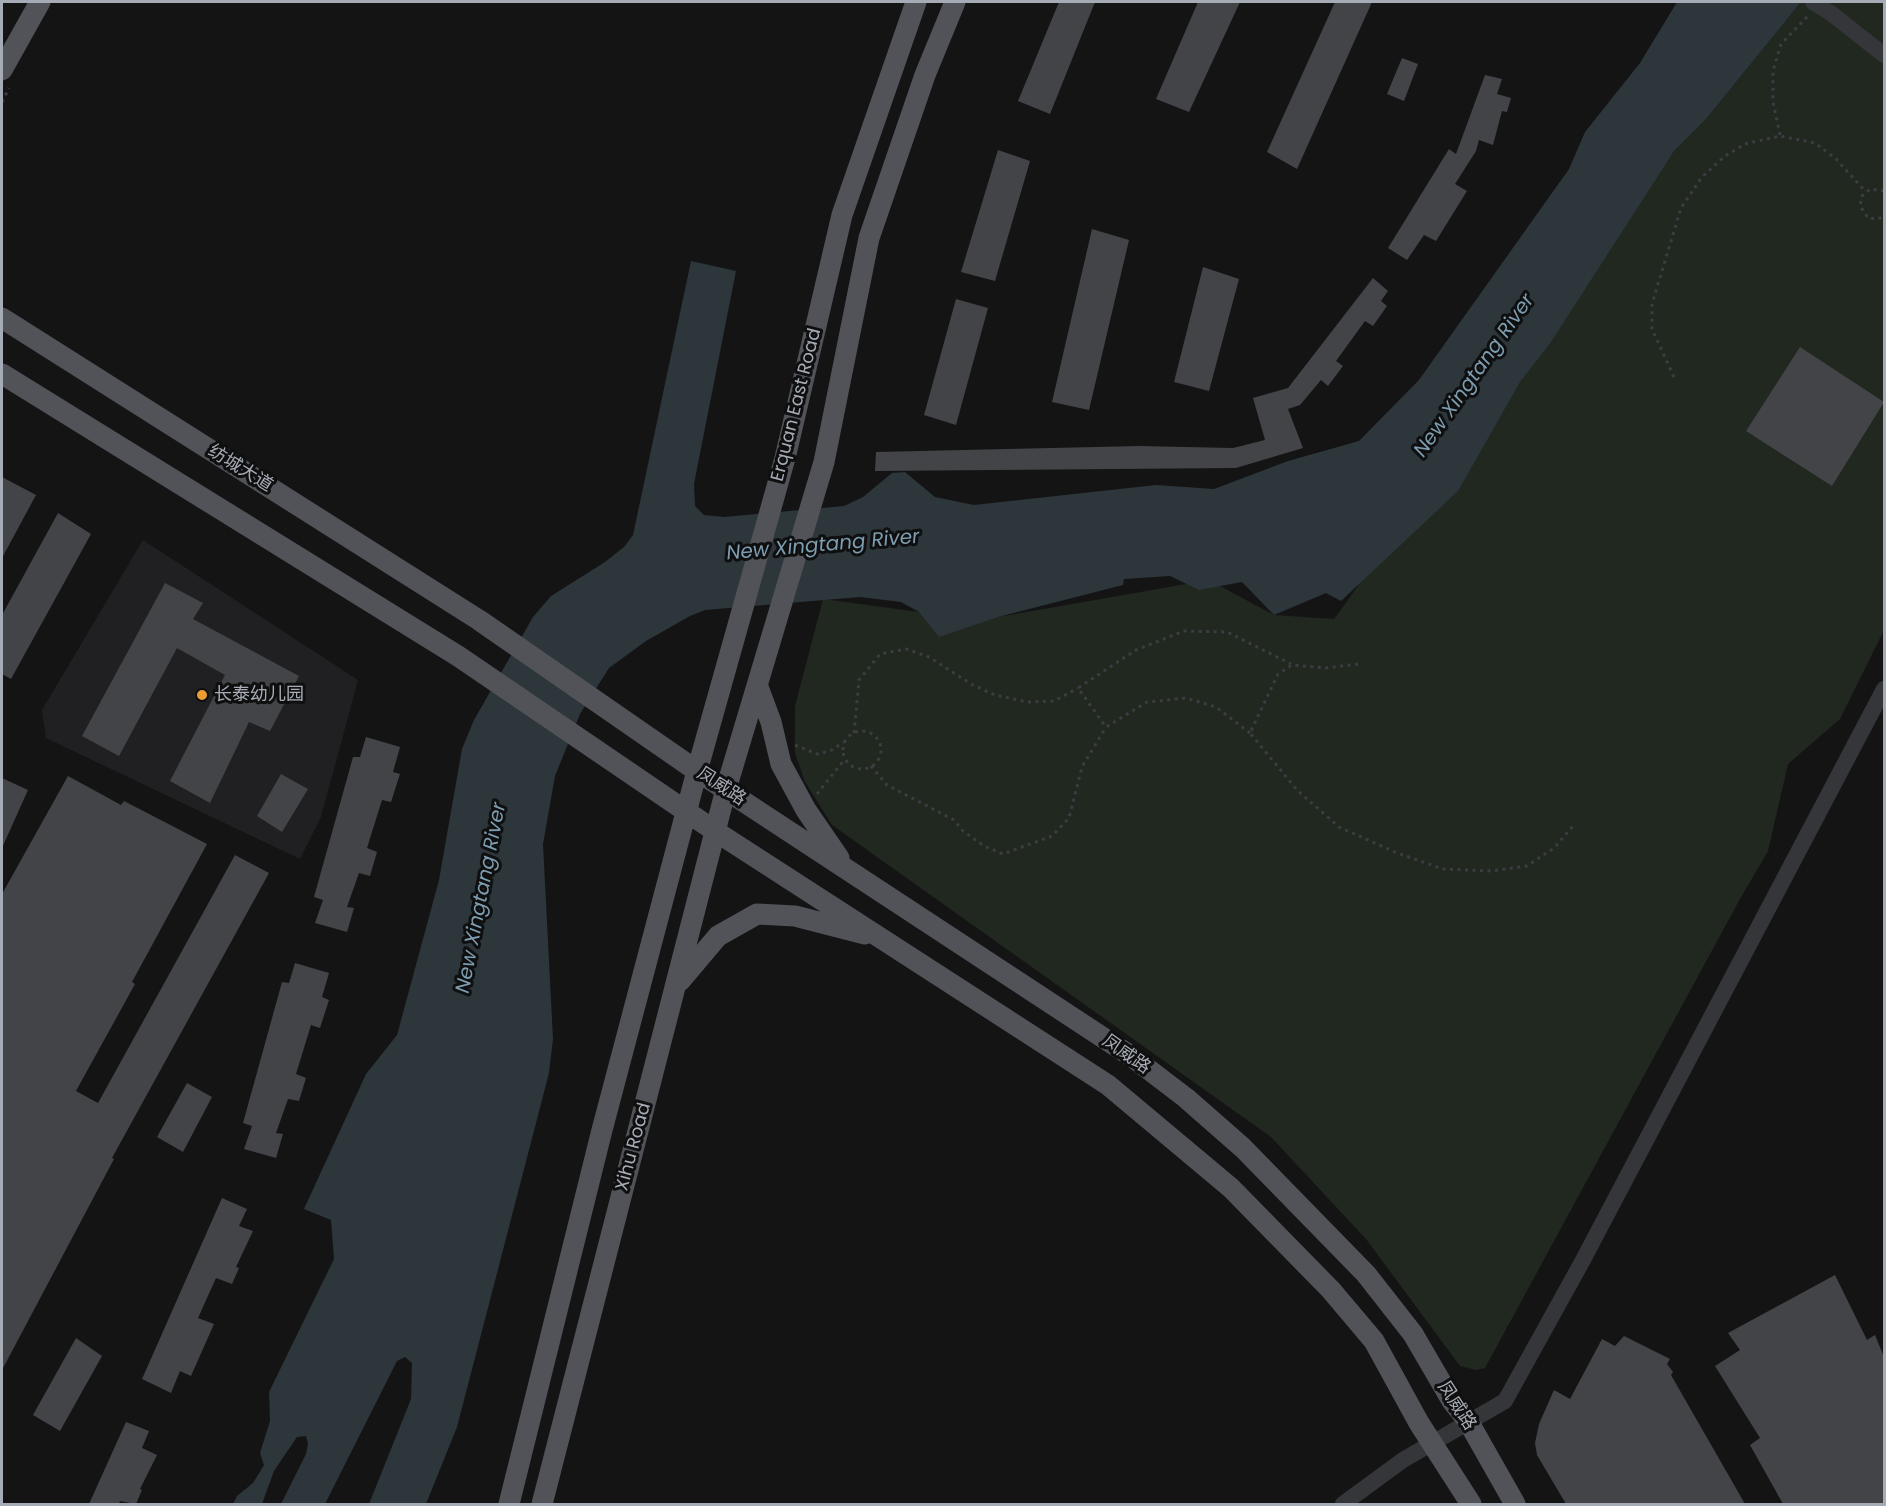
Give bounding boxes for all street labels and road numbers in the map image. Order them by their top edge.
street label: Erquan East Road [768,326,826,484]
street label: 纺城大道 [204,441,276,497]
street label: 凤威路 [692,763,750,811]
street label: 凤威路 [1098,1031,1154,1079]
street label: Xihu Road [612,1101,656,1193]
street label: 凤威路 [1432,1377,1480,1435]

